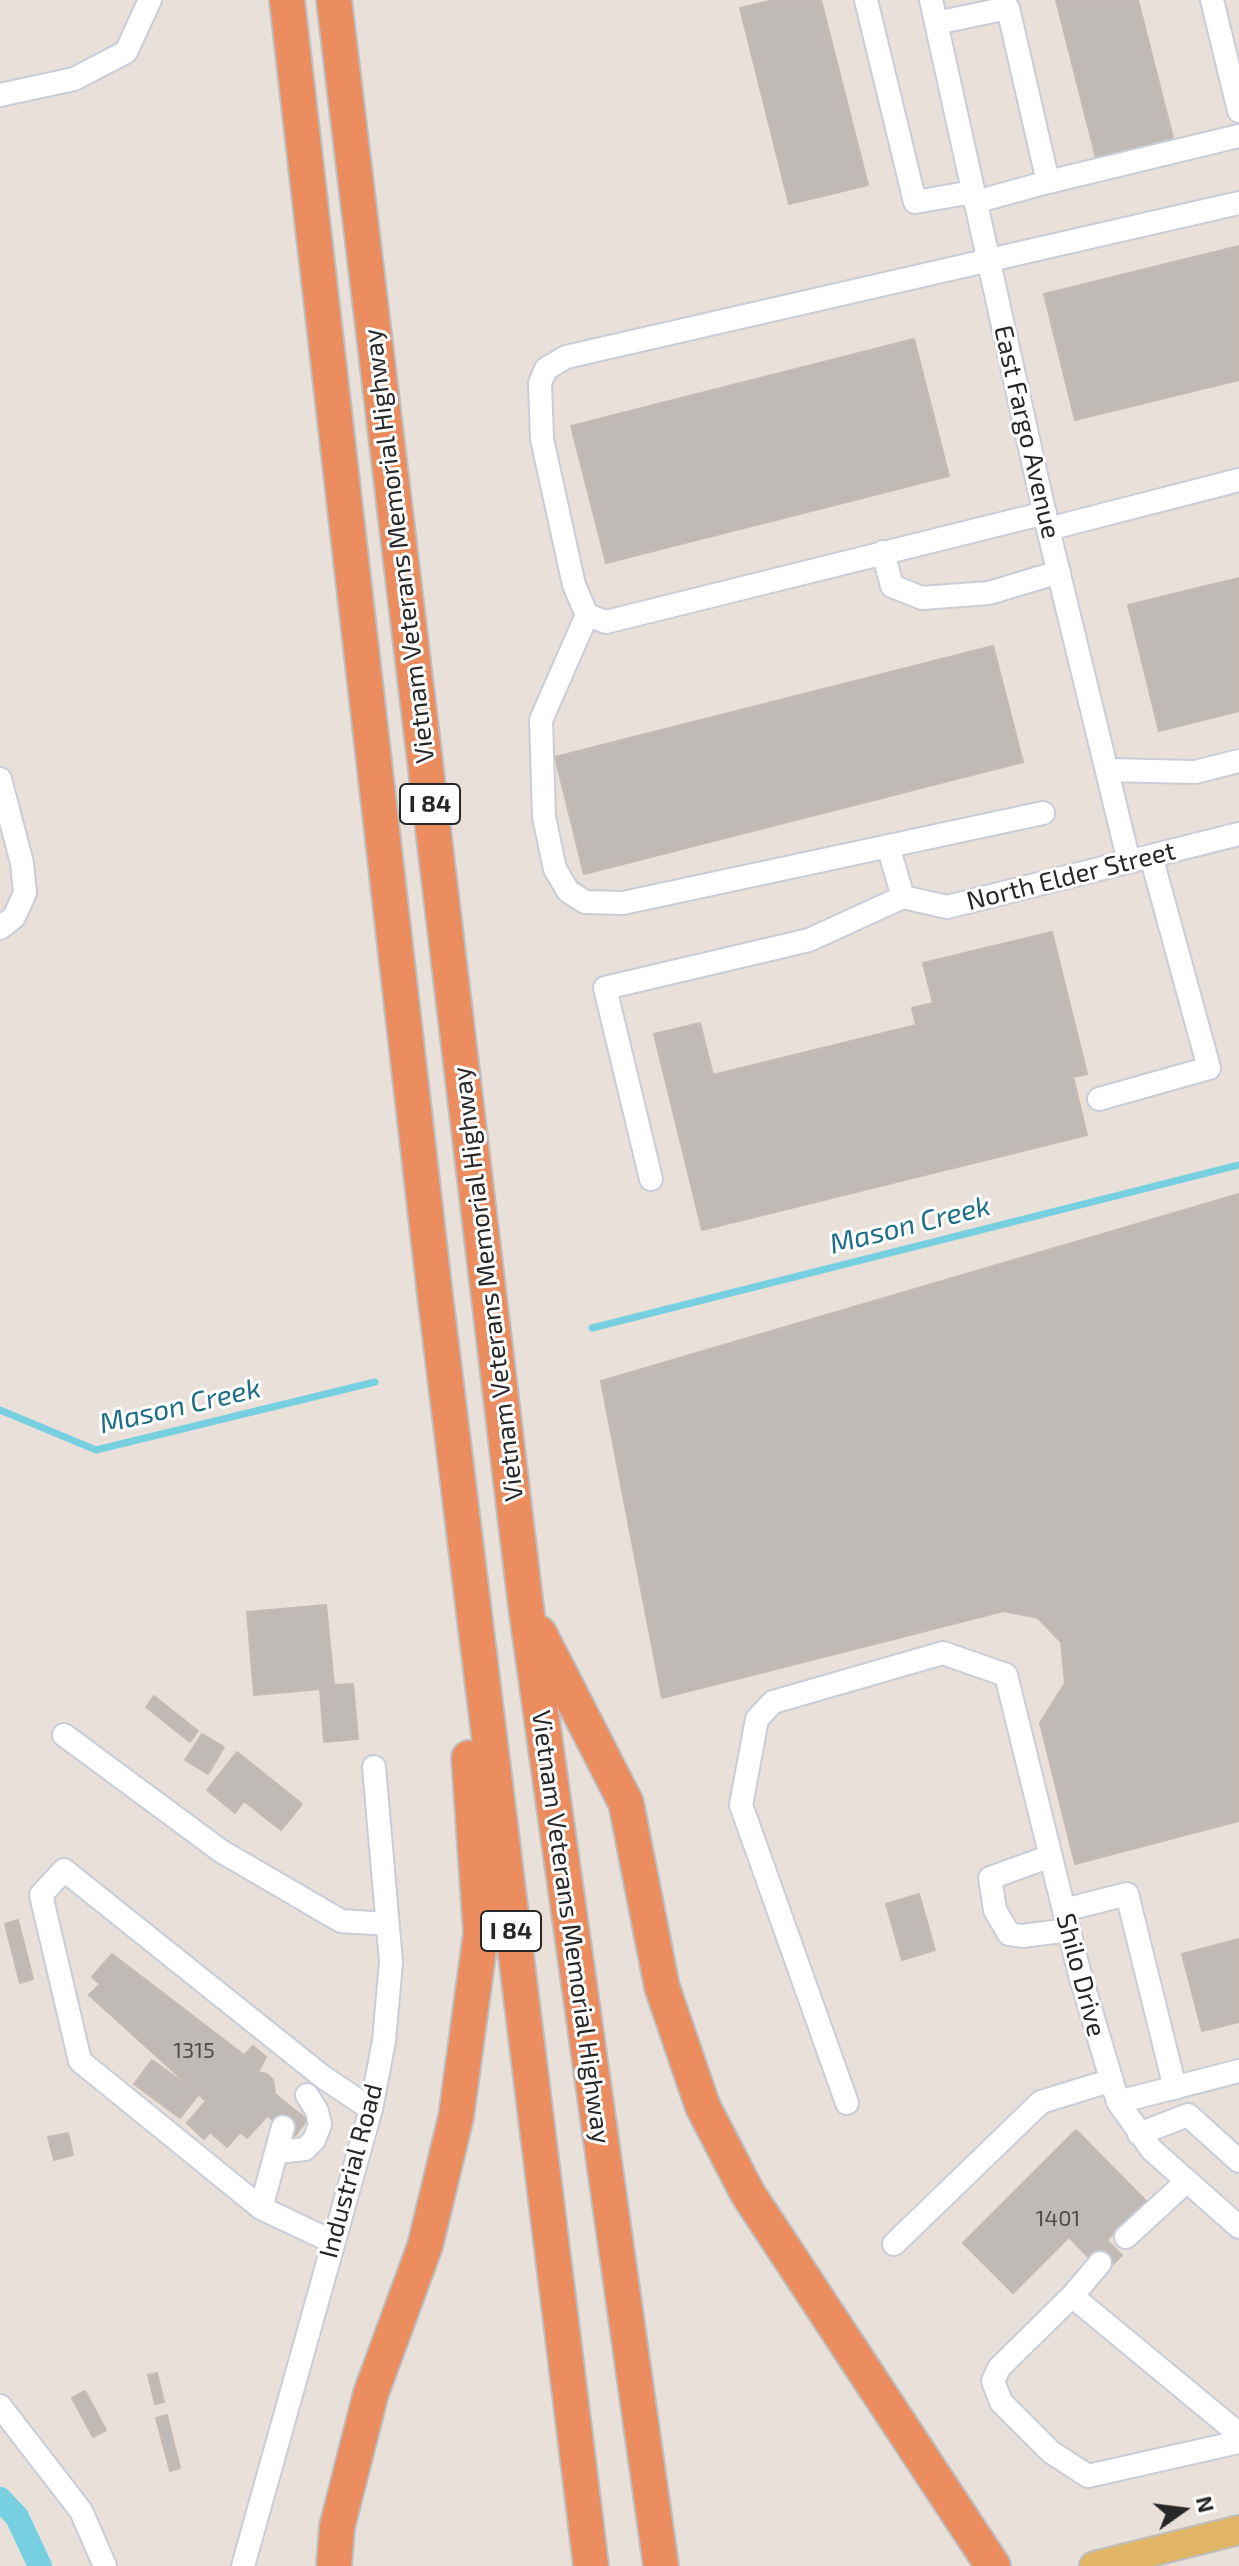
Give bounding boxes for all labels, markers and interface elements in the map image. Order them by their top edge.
street label: East Fargo Avenue [987,322,1067,542]
street label: Vietnam Veterans Memorial Highway [357,327,441,765]
road number: I 84 [400,784,460,824]
street label: North Elder Street [963,835,1179,917]
street label: Vietnam Veterans Memorial Highway [446,1065,530,1503]
water label: Mason Creek [826,1189,994,1261]
water label: Mason Creek [96,1371,264,1441]
street label: Vietnam Veterans Memorial Highway [525,1708,617,2146]
street label: Shilo Drive [1050,1910,1112,2040]
road number: I 84 [481,1911,541,1951]
house number: 1315 [173,2038,215,2064]
street label: Industrial Road [313,2080,389,2262]
house number: 1401 [1036,2206,1080,2232]
north arrow [1143,2470,1223,2550]
text: N [1192,2493,1221,2515]

